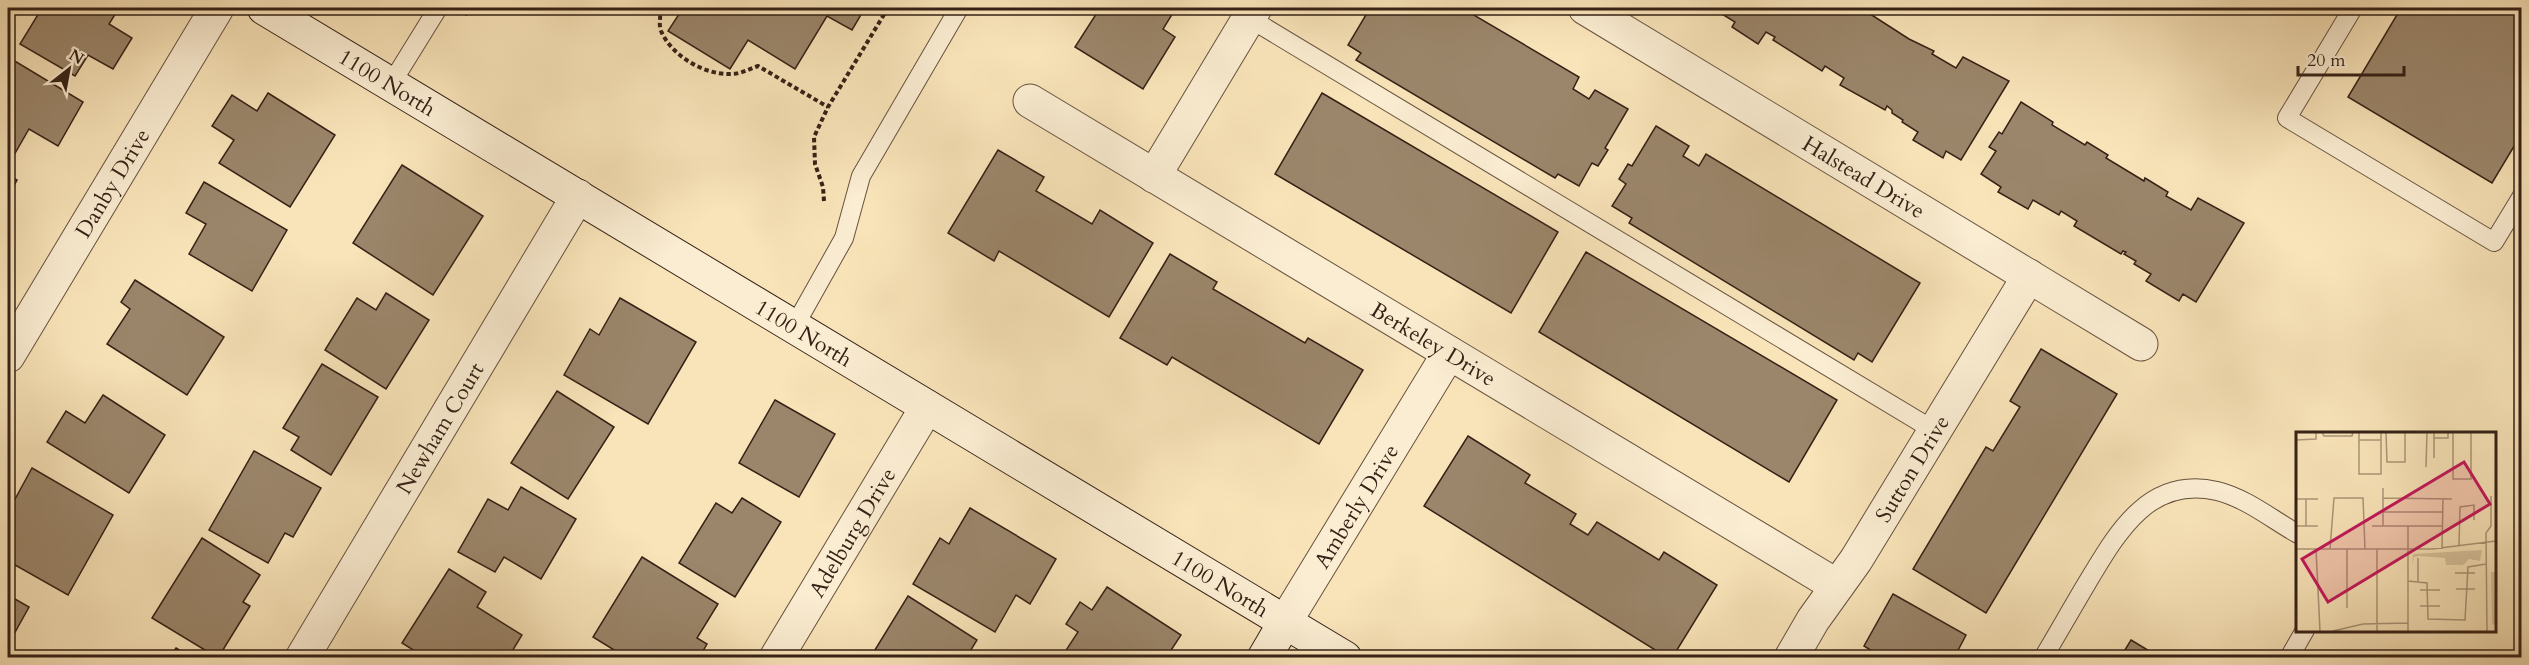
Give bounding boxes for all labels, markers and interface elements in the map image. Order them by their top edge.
north arrow [39,39,99,99]
scale bar [2298,39,2404,77]
street label: 1100 North [333,42,441,124]
text: N [65,44,88,70]
text: 20 m [2307,48,2346,73]
street label: Danby Drive [68,123,157,244]
street label: Halstead Drive [1797,129,1930,226]
street label: 1100 North [749,293,858,374]
street label: Berkeley Drive [1365,295,1501,394]
street label: Newham Court [389,357,491,500]
street label: Sutton Drive [1868,410,1957,528]
inset map [2296,432,2496,632]
street label: Amberly Drive [1307,439,1406,574]
street label: Adelburg Drive [802,462,903,603]
street label: 1100 North [1166,543,1274,625]

